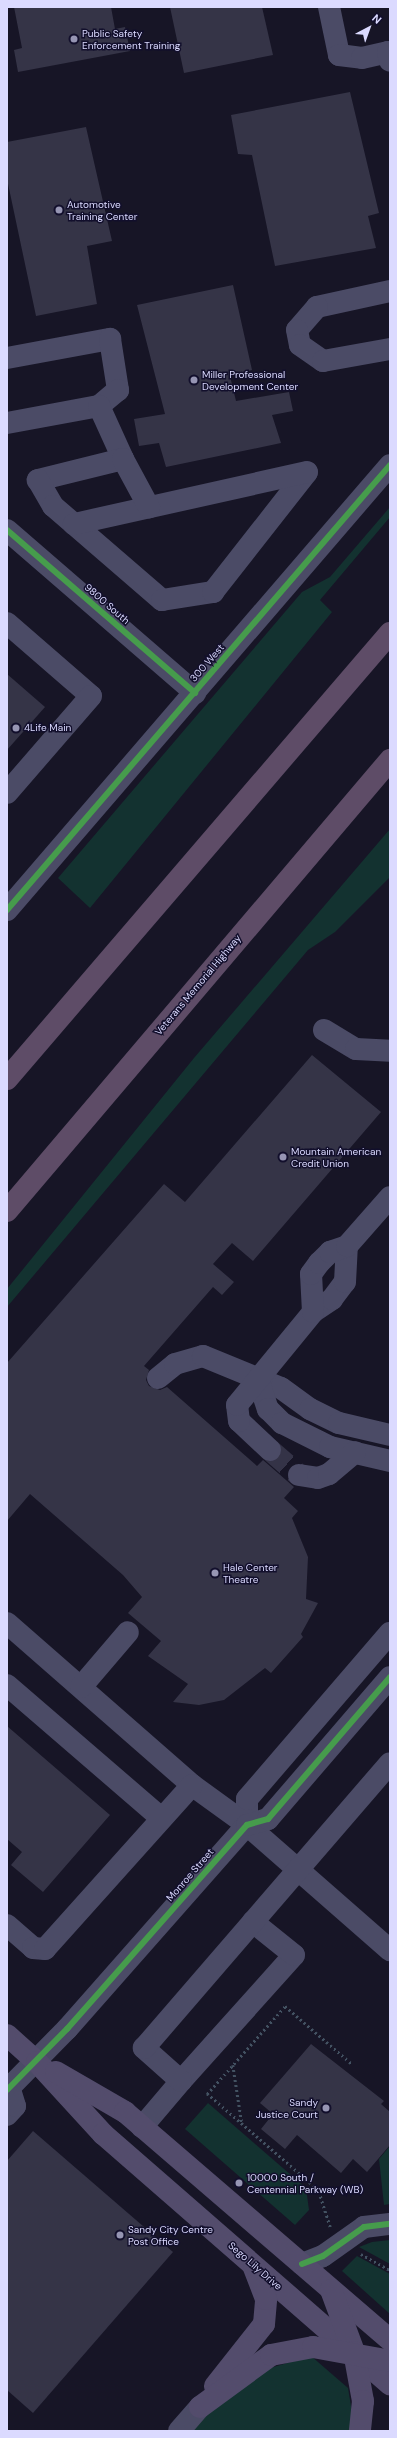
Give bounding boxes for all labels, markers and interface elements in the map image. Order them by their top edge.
north arrow [349,8,389,48]
text: N [369,11,384,27]
place label: Public Safety Enforcement Training [82,27,180,50]
marker: Public Safety Enforcement Training [69,34,79,44]
place label: Automotive Training Center [67,198,137,222]
marker: Automotive Training Center [54,205,64,215]
place label: Miller Professional Development Center [202,368,298,392]
marker: Miller Professional Development Center [189,375,199,385]
street label: 9800 South [82,581,132,627]
street label: 300 West [187,642,227,684]
place label: 4Life Main [24,722,71,734]
marker: 4Life Main [11,723,21,733]
street label: Veterans Memorial Highway [152,932,244,1038]
place label: Mountain American Credit Union [291,1145,381,1168]
marker: Mountain American Credit Union [278,1152,288,1162]
place label: Hale Center Theatre [223,1561,278,1584]
marker: Hale Center Theatre [210,1568,220,1578]
street label: Monroe Street [164,1846,216,1904]
place label: Sandy Justice Court [256,2096,318,2120]
marker: Sandy Justice Court [321,2103,331,2113]
place label: 10000 South / Centennial Parkway (WB) [247,2171,363,2194]
marker: 10000 South / Centennial Parkway (WB) [234,2178,244,2188]
place label: Sandy City Centre Post Office [128,2223,213,2246]
marker: Sandy City Centre Post Office [115,2230,125,2240]
street label: Sego Lily Drive [226,2239,284,2293]

